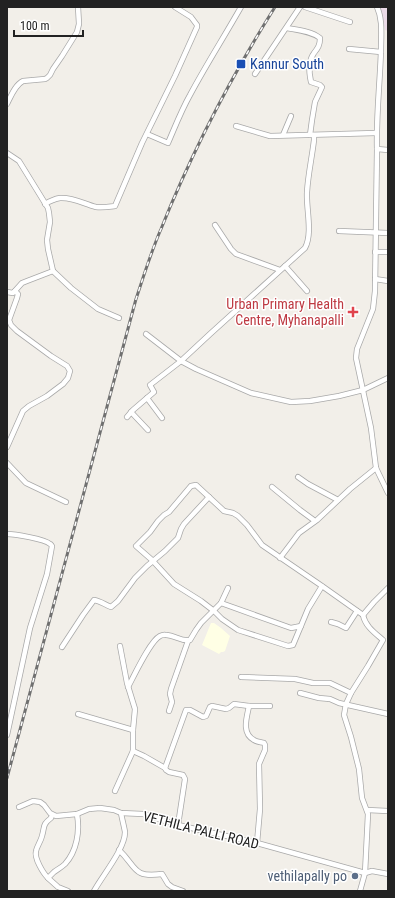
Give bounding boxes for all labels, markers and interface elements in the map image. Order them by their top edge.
scale bar [14,12,83,38]
text: 100 m [20,19,50,33]
place label: Kannur South [250,56,324,72]
marker: Kannur South [235,58,247,70]
place label: Urban Primary Health Centre, Myhanapalli [226,296,344,328]
marker: Urban Primary Health Centre, Myhanapalli [347,306,359,318]
street label: VETHILA PALLI ROAD [141,808,261,852]
place label: vethilapally po [267,868,347,884]
marker: vethilapally po [350,871,360,881]

